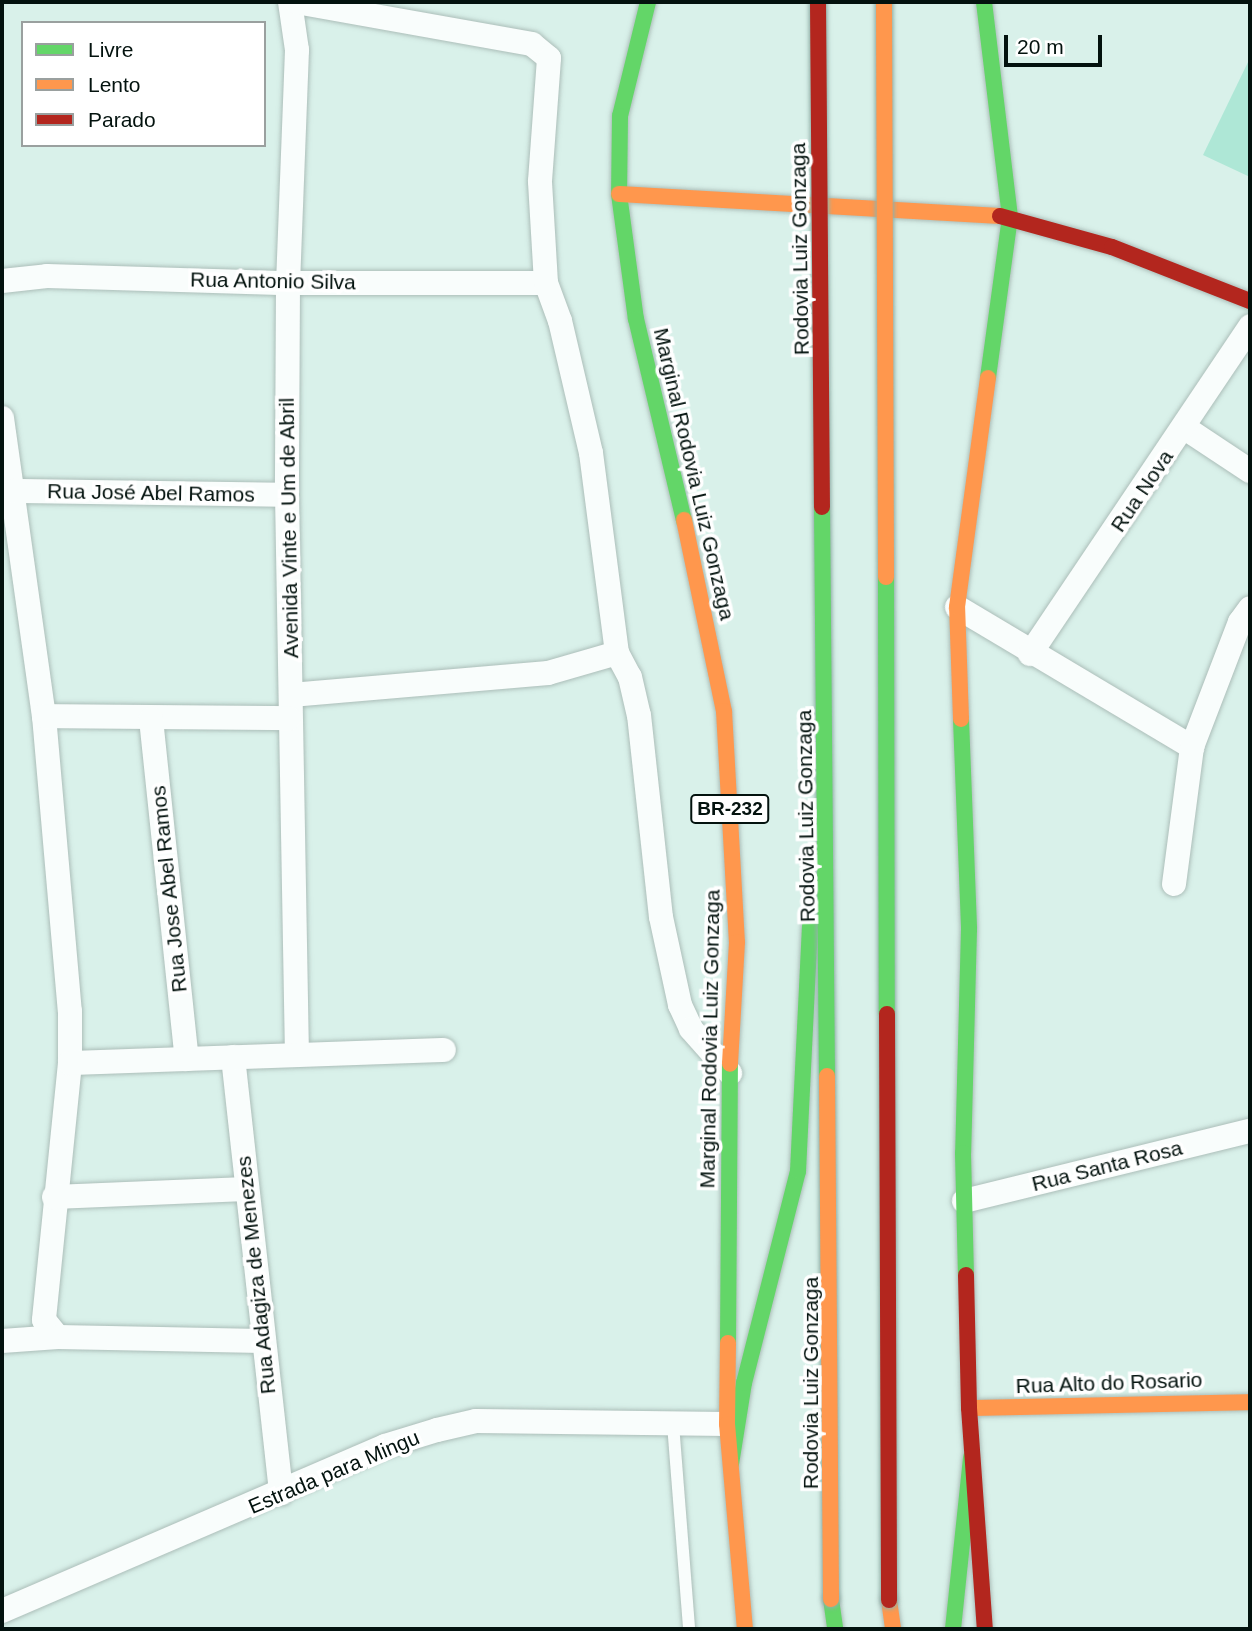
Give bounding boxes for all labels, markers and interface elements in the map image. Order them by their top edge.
legend [21,21,266,147]
scale bar [1007,21,1105,65]
text: 20 m [1017,35,1064,58]
text: Livre [88,38,134,61]
text: Lento [88,73,141,96]
text: Parado [88,108,156,131]
street label: Rodovia Luiz Gonzaga [786,143,814,355]
street label: Rua Antonio Silva [189,267,357,295]
street label: Marginal Rodovia Luiz Gonzaga [648,326,740,622]
street label: Avenida Vinte e Um de Abril [274,397,304,659]
street label: Rua Nova [1105,445,1179,537]
street label: Rua José Abel Ramos [46,479,256,507]
street label: Rodovia Luiz Gonzaga [792,710,820,922]
street label: Rua Jose Abel Ramos [146,784,192,994]
road number: BR-232 [690,794,770,824]
street label: Marginal Rodovia Luiz Gonzaga [695,889,725,1189]
street label: Rua Santa Rosa [1029,1135,1185,1197]
street label: Rua Adagiza de Menezes [231,1154,281,1396]
street label: Rodovia Luiz Gonzaga [798,1277,824,1489]
street label: Rua Alto do Rosario [1015,1367,1203,1399]
street label: Estrada para Mingu [245,1425,423,1519]

